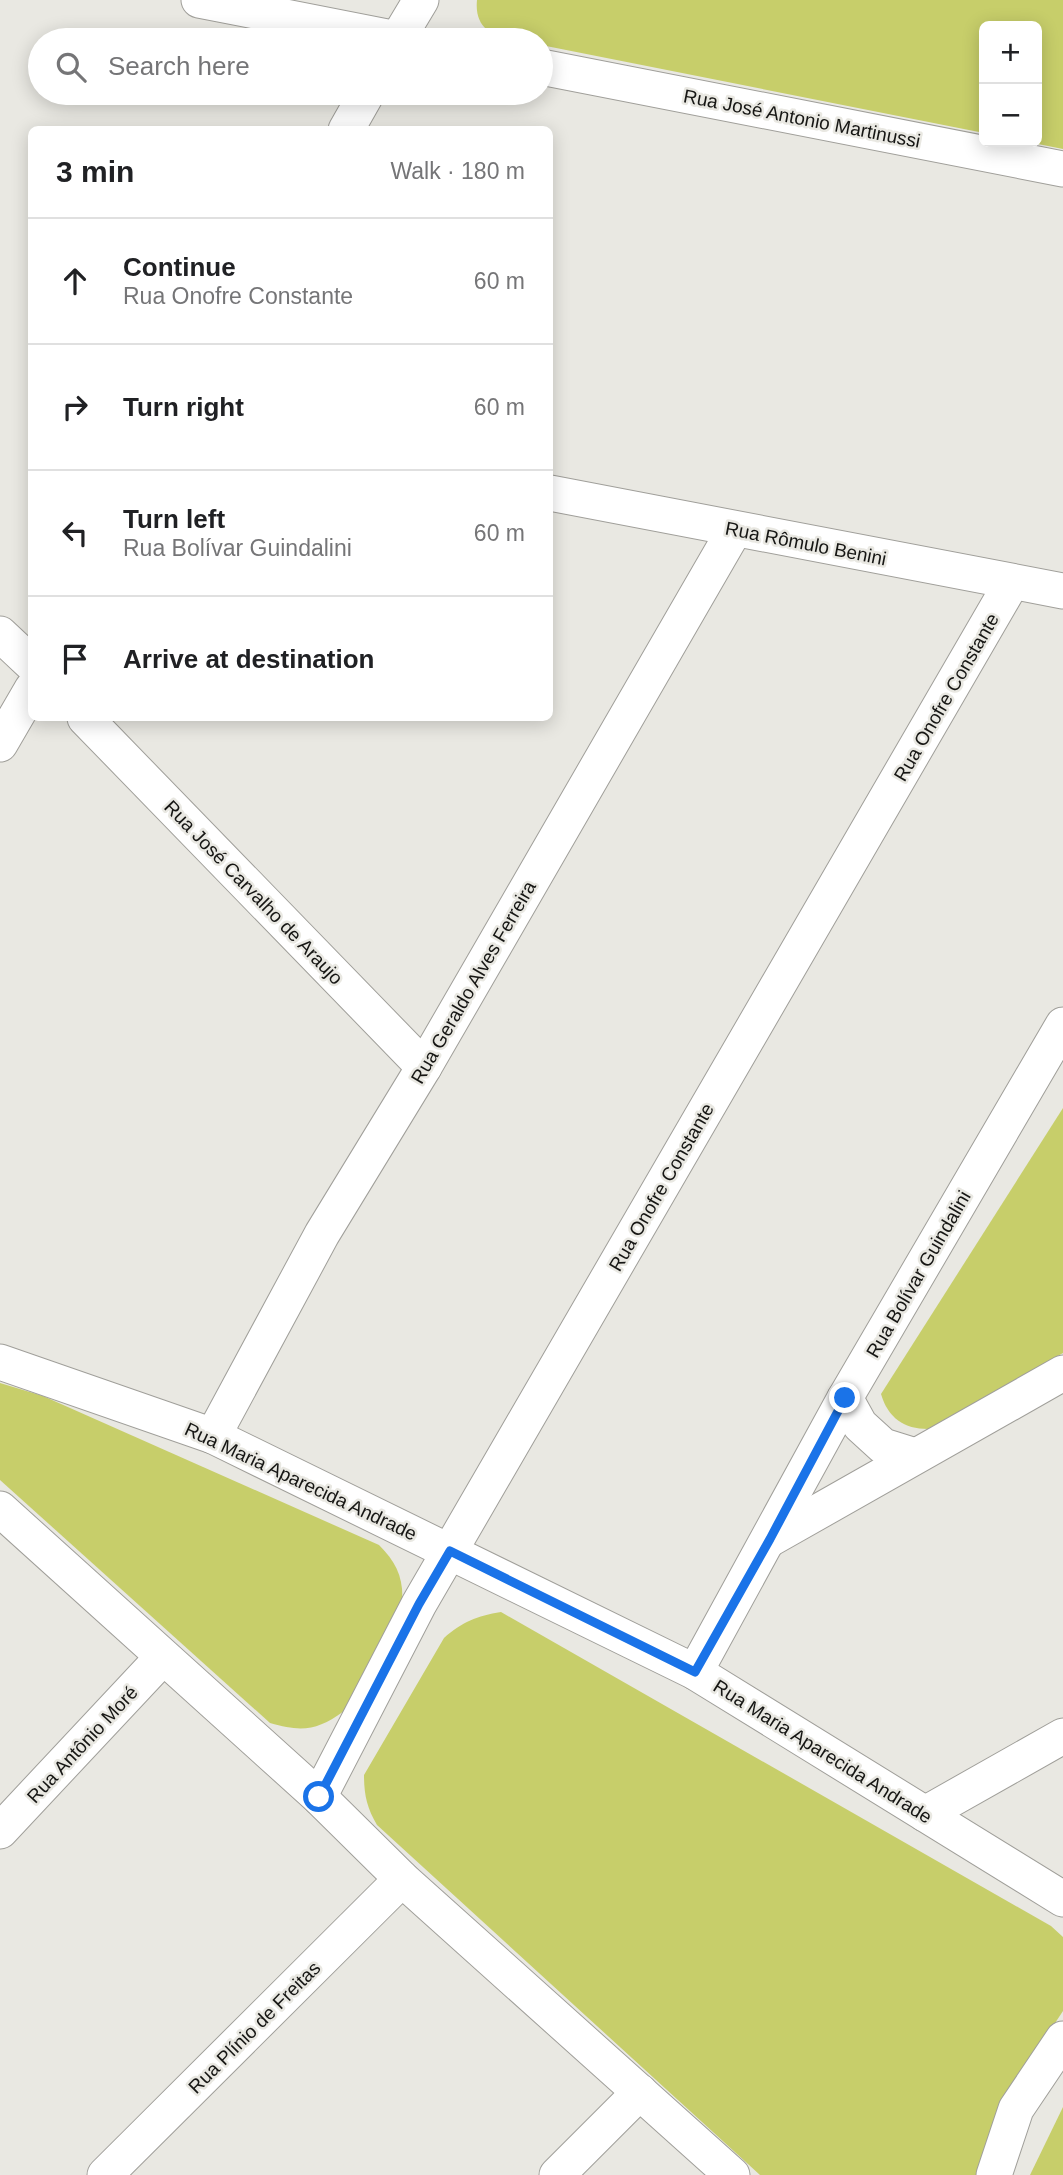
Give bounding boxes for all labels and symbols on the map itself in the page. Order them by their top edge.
street label: Rua José Antonio Martinussi [682,85,922,152]
street label: Rua Rômulo Benini [724,518,888,569]
street label: Rua Onofre Constante [890,610,1003,785]
street label: Rua José Carvalho de Araujo [160,796,347,989]
street label: Rua Geraldo Alves Ferreira [407,877,540,1087]
street label: Rua Onofre Constante [605,1100,718,1275]
street label: Rua Bolívar Guindalini [862,1187,975,1361]
route end [829,1382,860,1413]
street label: Rua Maria Aparecida Andrade [181,1418,420,1545]
street label: Rua Maria Aparecida Andrade [710,1675,936,1827]
street label: Rua Antônio Moré [23,1682,142,1807]
route start [303,1781,334,1812]
street label: Rua Plínio de Freitas [184,1957,325,2098]

